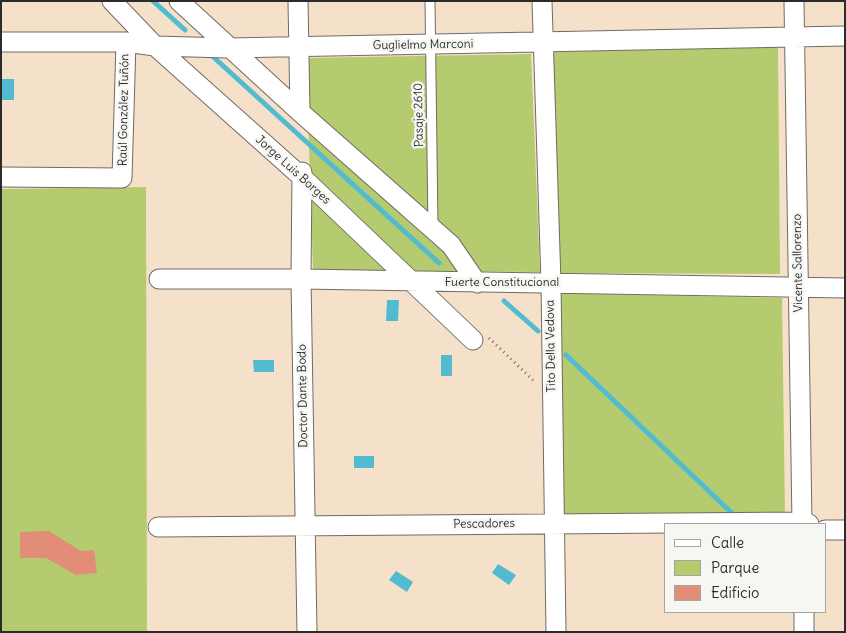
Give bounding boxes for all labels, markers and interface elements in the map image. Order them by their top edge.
street label: Guglielmo Marconi [373,37,473,53]
street label: Raúl González Tuñón [116,54,132,166]
street label: Pasaje 2610 [411,83,427,147]
street label: Jorge Luis Borges [253,133,333,207]
street label: Vicente Sallorenzo [790,214,806,312]
street label: Fuerte Constitucional [445,276,559,290]
street label: Tito Della Vedova [543,300,559,392]
street label: Doctor Dante Bodo [295,344,311,448]
street label: Pescadores [453,516,515,532]
legend [664,523,826,613]
text: Calle [711,533,744,552]
text: Parque [711,558,759,577]
text: Edificio [711,583,759,602]

